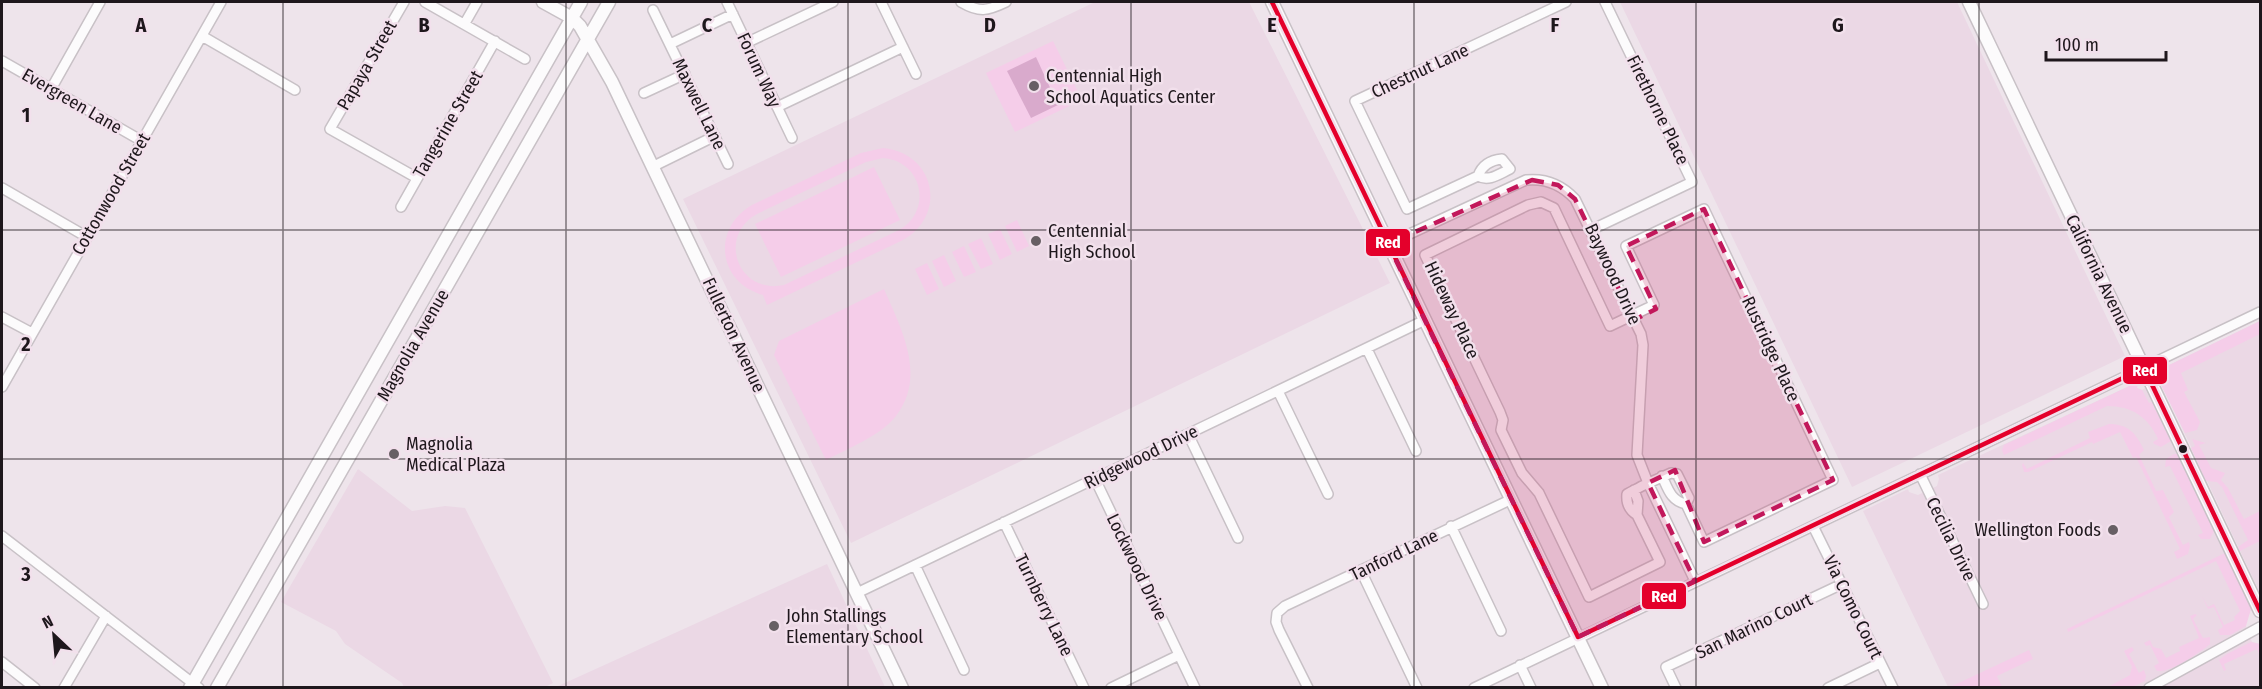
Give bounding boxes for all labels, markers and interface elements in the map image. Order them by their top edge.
text: A [135,13,148,37]
text: B [418,13,430,37]
text: C [702,13,713,37]
text: D [984,13,996,37]
text: E [1267,13,1277,37]
text: F [1551,13,1560,37]
text: G [1832,13,1844,37]
street label: Papaya Street [332,16,402,114]
scale bar [2046,24,2166,62]
street label: Forum Way [732,29,786,111]
text: 100 m [2055,34,2099,56]
street label: Chestnut Lane [1368,39,1472,103]
street label: Firethorne Place [1622,52,1694,168]
street label: Maxwell Lane [667,55,731,153]
street label: Evergreen Lane [18,64,126,139]
place label: Centennial High School Aquatics Center [1046,65,1216,108]
street label: Tangerine Street [408,66,488,182]
marker: Centennial High School Aquatics Center [1027,79,1041,93]
text: 1 [22,103,30,127]
street label: Cottonwood Street [67,129,155,259]
street label: California Avenue [2061,211,2137,337]
place label: Centennial High School [1048,220,1136,263]
street label: Baywood Drive [1580,220,1646,328]
line badge: Red [1365,228,1411,257]
text: Red [1375,233,1401,252]
marker: Centennial High School [1029,234,1043,248]
street label: Hideway Place [1420,258,1484,362]
street label: Fullerton Avenue [698,274,770,396]
street label: Magnolia Avenue [372,285,454,405]
street label: Rustridge Place [1737,293,1805,405]
text: 2 [20,332,31,356]
line badge: Red [2122,356,2168,385]
text: Red [2132,361,2158,380]
street label: Ridgewood Drive [1081,420,1202,494]
place label: Magnolia Medical Plaza [406,433,506,476]
unlabelled marker [2177,443,2189,455]
marker: Magnolia Medical Plaza [387,447,401,461]
street label: Cecilia Drive [1921,494,1981,585]
street label: Lockwood Drive [1102,510,1172,624]
place label: Wellington Foods [1974,519,2101,541]
marker: Wellington Foods [2106,523,2120,537]
street label: Tanford Lane [1346,524,1442,586]
street label: Turnberry Lane [1010,550,1078,660]
street label: Via Como Court [1818,552,1888,662]
text: 3 [20,562,31,586]
line badge: Red [1641,582,1687,610]
text: Red [1651,587,1677,606]
street label: San Marino Court [1692,588,1816,664]
north arrow [24,605,84,665]
place label: John Stallings Elementary School [786,605,923,648]
text: N [39,611,56,633]
marker: John Stallings Elementary School [767,619,781,633]

